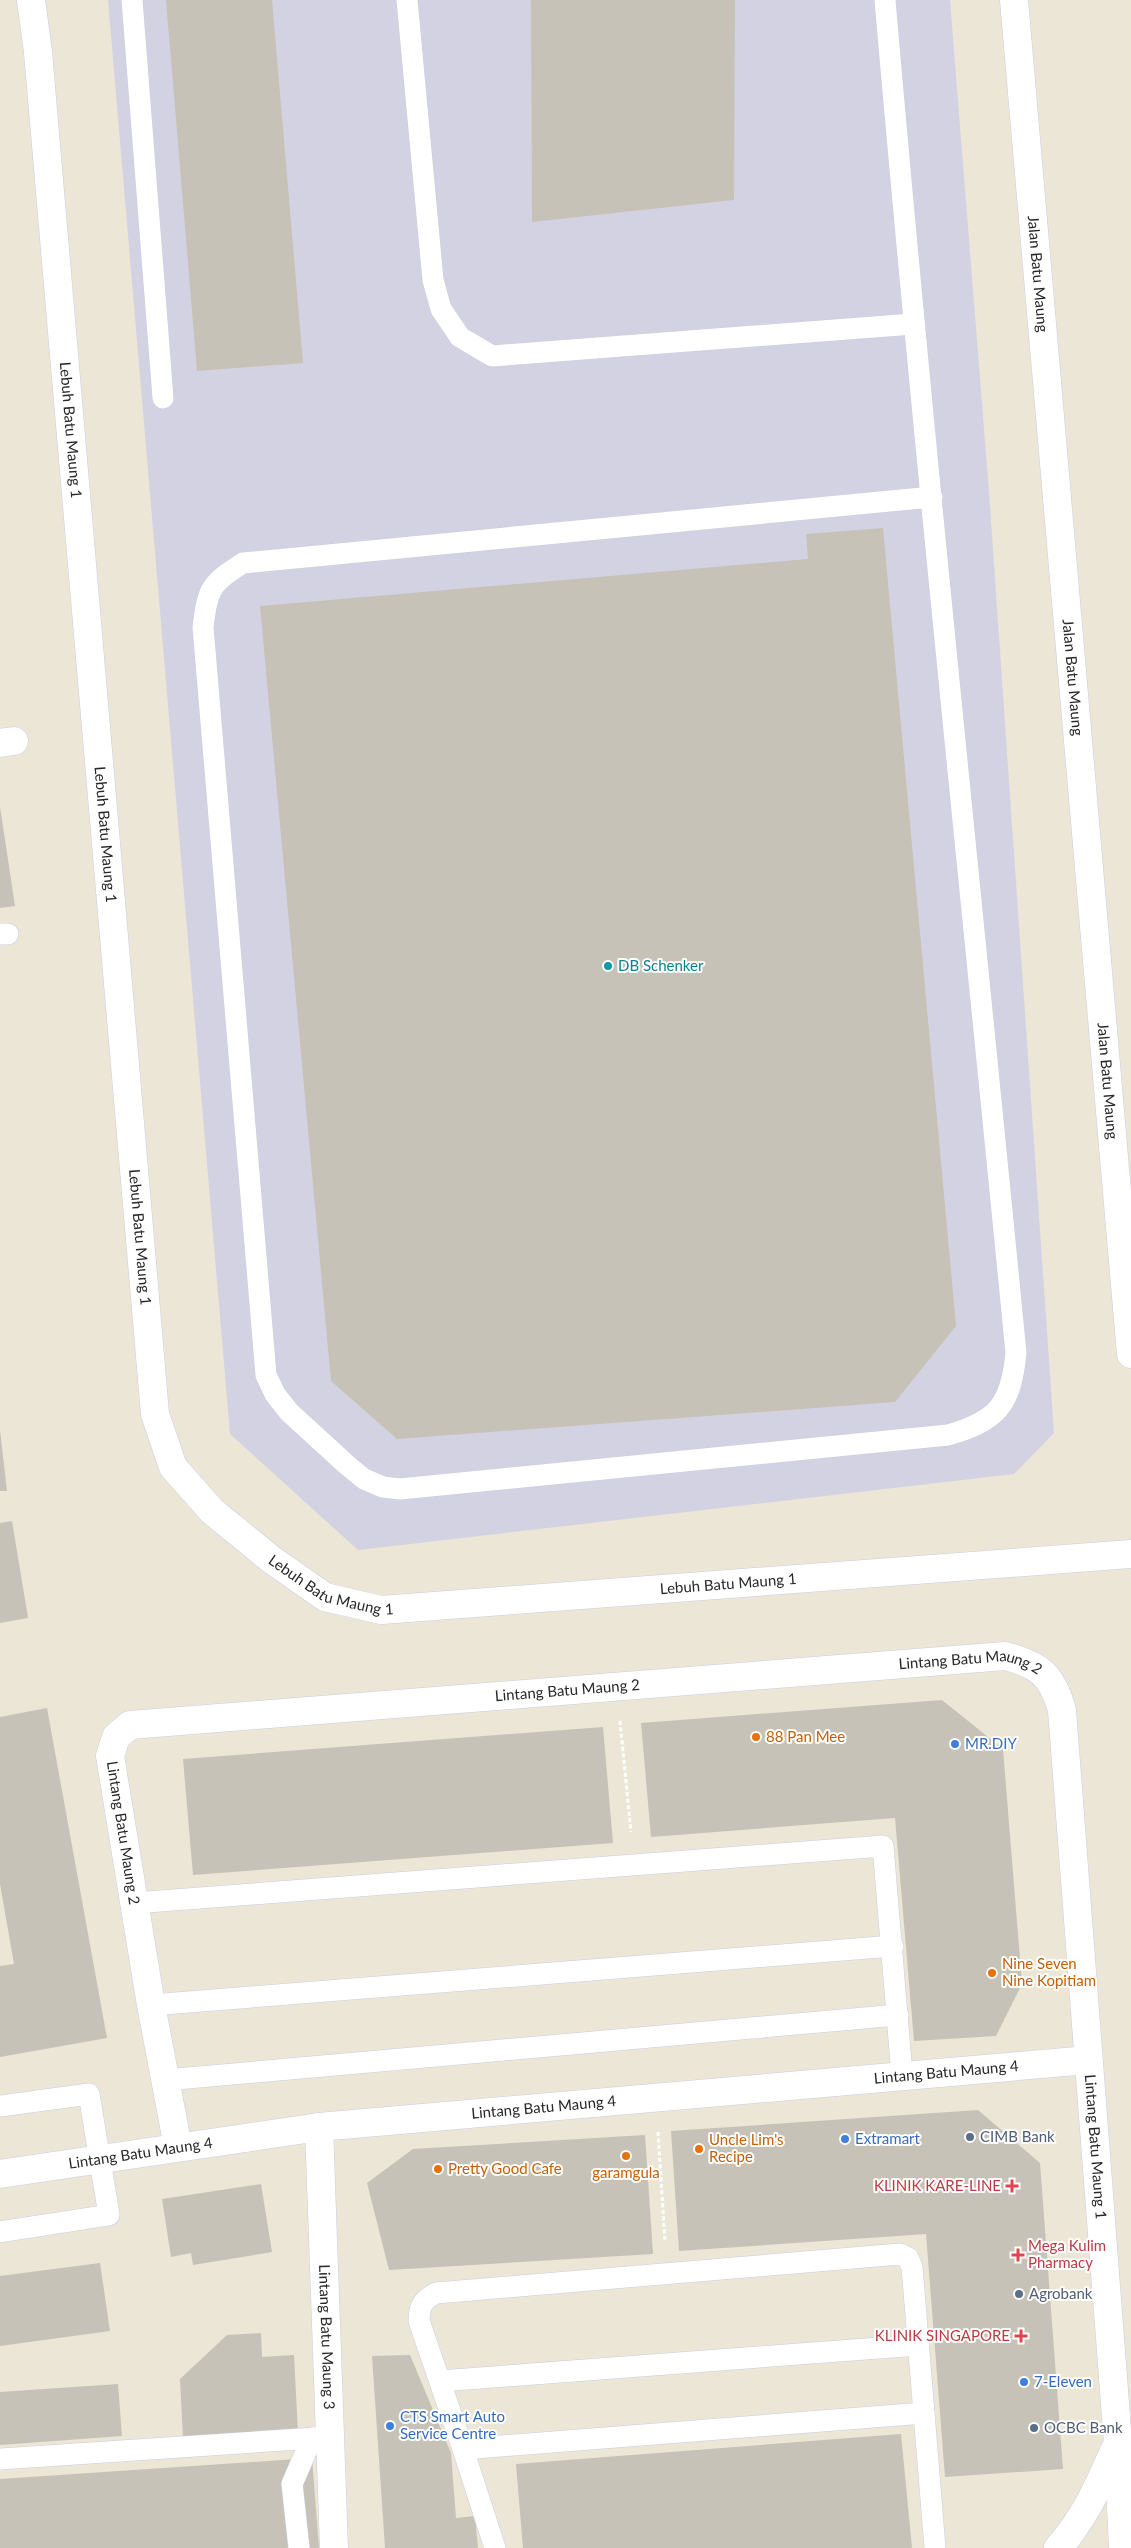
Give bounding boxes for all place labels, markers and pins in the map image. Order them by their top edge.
place label: DB Schenker [618,956,704,974]
marker: DB Schenker [602,960,614,972]
place label: 88 Pan Mee [766,1727,845,1745]
marker: 88 Pan Mee [750,1731,762,1743]
place label: MR.DIY [965,1734,1017,1752]
marker: MR.DIY [949,1738,961,1750]
place label: Nine Seven Nine Kopitiam [1002,1954,1096,1989]
marker: Nine Seven Nine Kopitiam [986,1967,998,1979]
place label: CIMB Bank [980,2127,1055,2145]
place label: Extramart [855,2129,921,2147]
place label: Uncle Lim's Recipe [709,2130,784,2165]
marker: CIMB Bank [964,2131,976,2143]
marker: Extramart [839,2133,851,2145]
marker: Uncle Lim's Recipe [693,2143,705,2155]
marker: garamgula [620,2150,632,2162]
place label: Pretty Good Cafe [448,2159,562,2177]
marker: Pretty Good Cafe [432,2163,444,2175]
place label: garamgula [592,2163,660,2181]
place label: KLINIK KARE-LINE [874,2176,1001,2194]
marker: KLINIK KARE-LINE [1005,2179,1019,2193]
place label: Mega Kulim Pharmacy [1028,2236,1106,2271]
marker: Mega Kulim Pharmacy [1012,2249,1024,2261]
place label: Agrobank [1029,2284,1093,2302]
marker: Agrobank [1013,2288,1025,2300]
place label: KLINIK SINGAPORE [875,2326,1010,2344]
marker: KLINIK SINGAPORE [1014,2329,1028,2343]
place label: 7-Eleven [1034,2372,1092,2390]
marker: 7-Eleven [1018,2376,1030,2388]
place label: CTS Smart Auto Service Centre [400,2407,505,2442]
place label: OCBC Bank [1044,2418,1123,2436]
marker: CTS Smart Auto Service Centre [384,2420,396,2432]
marker: OCBC Bank [1028,2422,1040,2434]

